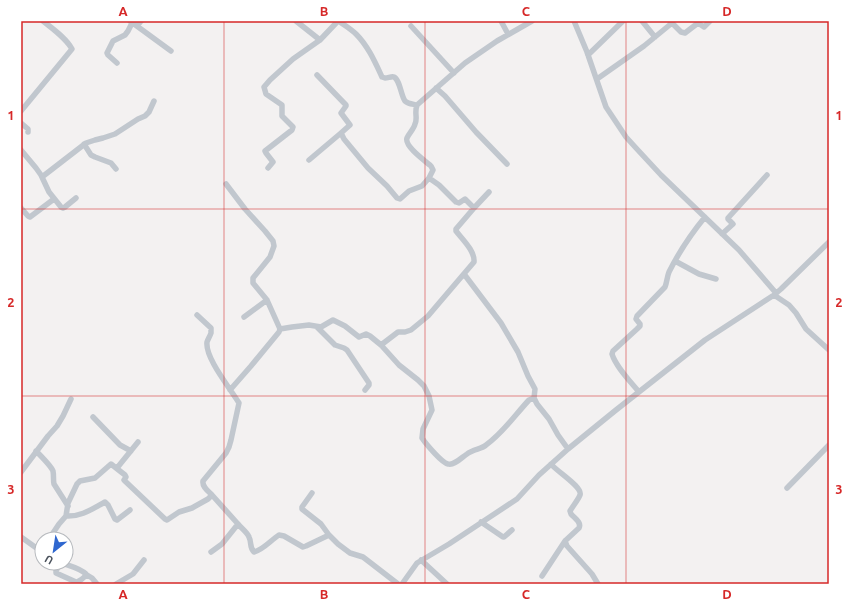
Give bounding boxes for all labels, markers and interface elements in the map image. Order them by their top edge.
text: A [118,4,128,18]
text: B [320,4,329,18]
text: C [522,4,531,18]
text: D [722,4,732,18]
text: 1 [7,108,15,122]
text: 1 [835,108,843,122]
text: 2 [7,295,15,309]
text: 2 [835,295,843,309]
text: 3 [7,482,15,496]
text: 3 [835,482,843,496]
north arrow [34,531,74,571]
text: U [43,553,55,567]
text: A [118,587,128,601]
text: B [320,587,329,601]
text: C [522,587,531,601]
text: D [722,587,732,601]

